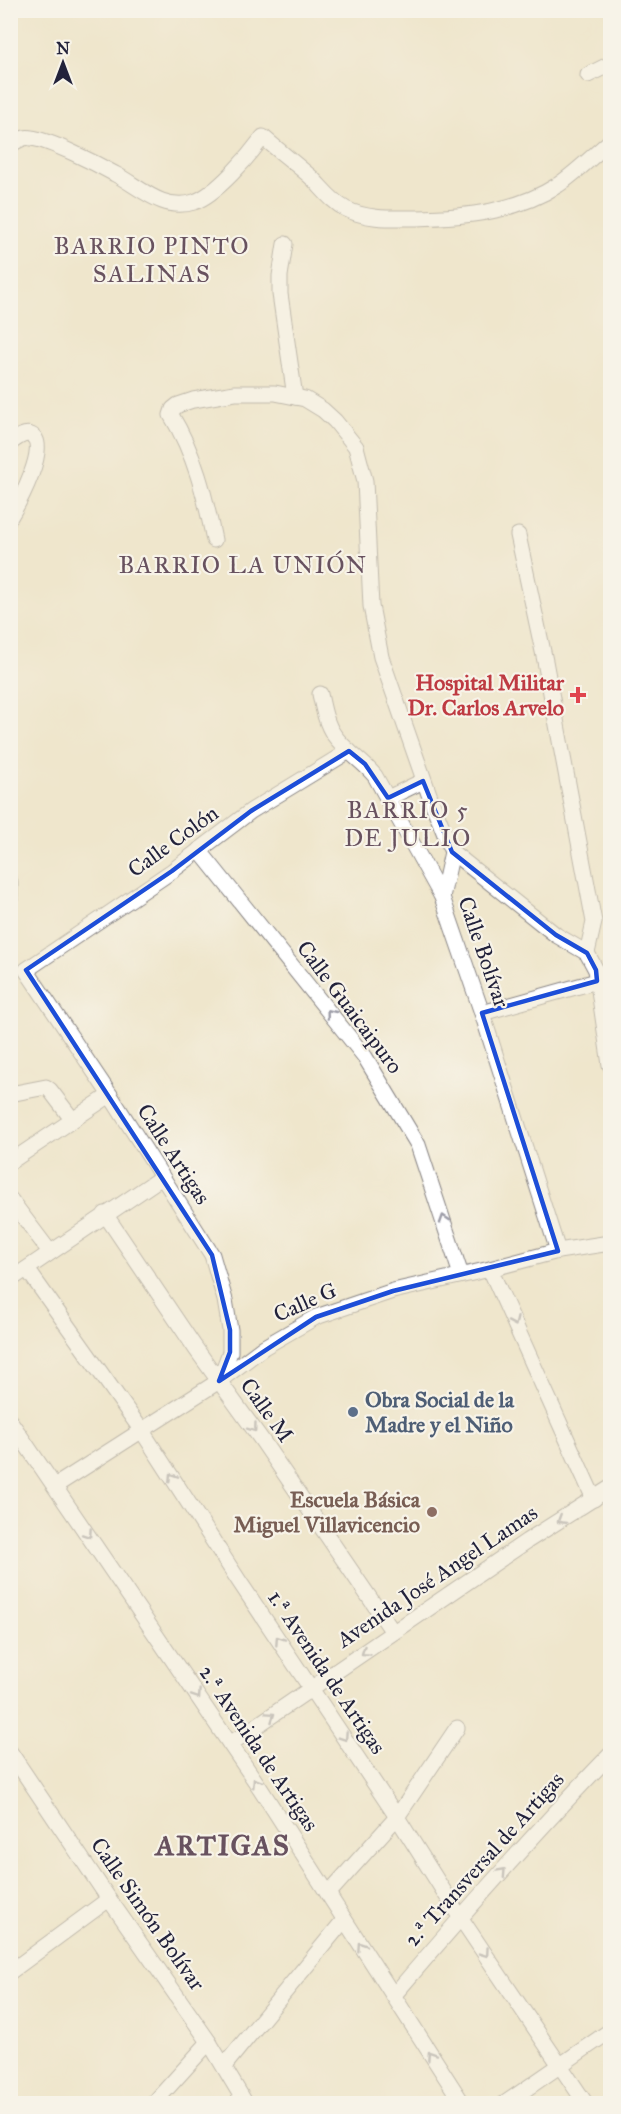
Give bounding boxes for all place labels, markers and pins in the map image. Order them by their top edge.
place label: Hospital Militar Dr. Carlos Arvelo [407,669,565,721]
marker: Hospital Militar Dr. Carlos Arvelo [569,686,587,704]
place label: Obra Social de la Madre y el Niño [365,1386,515,1438]
marker: Obra Social de la Madre y el Niño [346,1405,360,1419]
place label: Escuela Básica Miguel Villavicencio [233,1486,421,1538]
marker: Escuela Básica Miguel Villavicencio [425,1505,439,1519]

